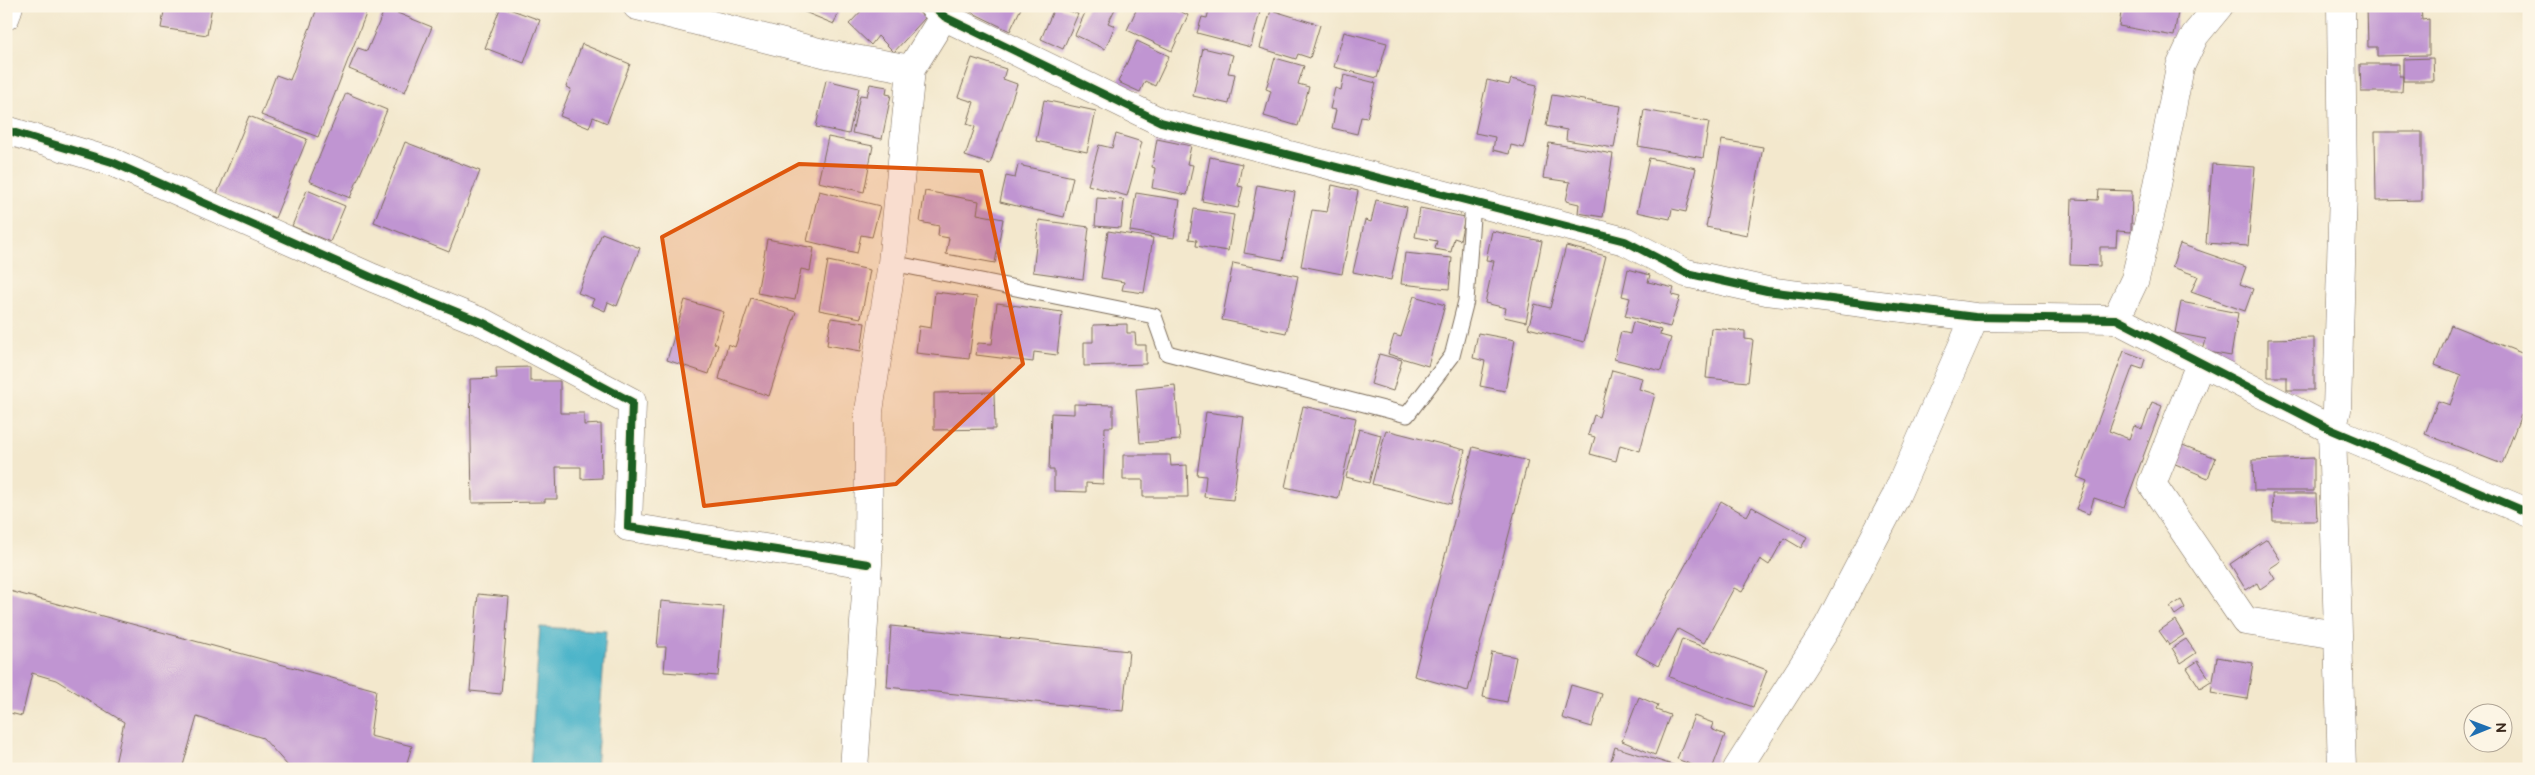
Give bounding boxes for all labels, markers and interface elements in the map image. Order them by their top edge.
north arrow [2462,702,2512,752]
text: N [2492,722,2509,733]

